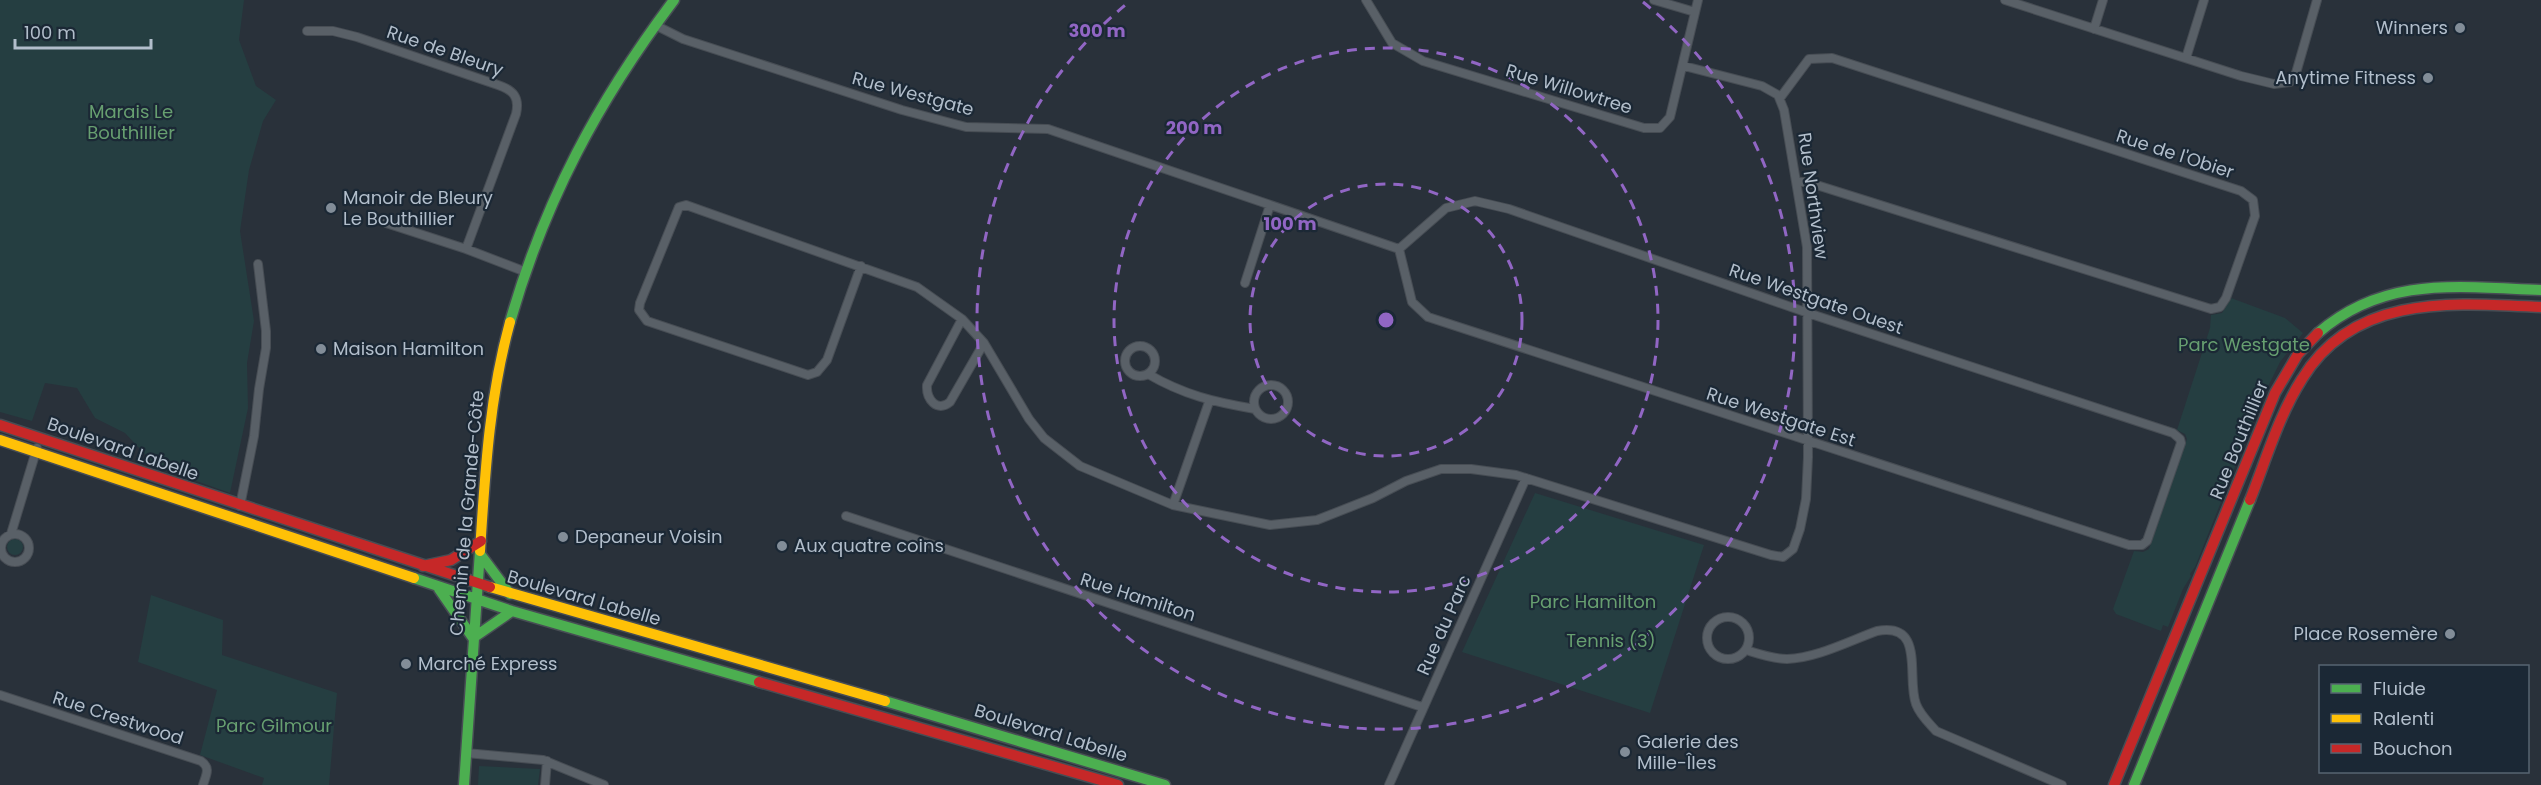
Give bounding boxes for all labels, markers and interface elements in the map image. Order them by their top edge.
scale bar [15,12,152,50]
place label: Winners [2376,15,2448,40]
text: 300 m [1068,18,1126,43]
street label: Rue de Bleury [384,19,507,82]
text: 100 m [24,20,76,45]
marker: Winners [2453,21,2467,35]
street label: Rue Willowtree [1503,57,1636,120]
street label: Rue Westgate [849,65,977,122]
place label: Anytime Fitness [2275,65,2416,90]
marker: Anytime Fitness [2421,71,2435,85]
park label: Marais Le Bouthillier [87,99,175,145]
text: 200 m [1166,115,1222,140]
street label: Rue de l'Obier [2113,123,2238,184]
street label: Rue Northview [1792,131,1835,261]
place label: Manoir de Bleury Le Bouthillier [343,185,493,231]
marker: Manoir de Bleury Le Bouthillier [324,201,338,215]
text: 100 m [1263,211,1317,236]
street label: Rue Westgate Ouest [1726,257,1907,340]
centre of rings [1376,310,1396,330]
park label: Parc Westgate [2178,332,2310,357]
place label: Maison Hamilton [333,336,484,361]
marker: Maison Hamilton [314,342,328,356]
street label: Rue Bouthillier [2203,376,2274,503]
street label: Rue Westgate Est [1704,381,1859,452]
street label: Chemin de la Grande-Côte [443,389,490,637]
street label: Boulevard Labelle [44,411,202,486]
place label: Depaneur Voisin [575,524,722,549]
marker: Depaneur Voisin [556,530,570,544]
place label: Aux quatre coins [794,533,944,558]
marker: Aux quatre coins [775,539,789,553]
street label: Boulevard Labelle [504,564,664,631]
street label: Rue Hamilton [1077,566,1199,627]
street label: Rue du Parc [1410,571,1477,679]
park label: Parc Hamilton [1530,589,1656,614]
place label: Place Rosemère [2293,621,2438,646]
marker: Place Rosemère [2443,627,2457,641]
park label: Tennis (3) [1566,628,1656,653]
place label: Marché Express [418,651,557,676]
marker: Marché Express [399,657,413,671]
legend [2319,665,2529,773]
text: Fluide [2373,676,2426,701]
street label: Rue Crestwood [50,685,187,750]
street label: Boulevard Labelle [972,697,1131,768]
text: Ralenti [2373,706,2434,731]
park label: Parc Gilmour [216,713,332,738]
place label: Galerie des Mille-Îles [1637,729,1739,775]
text: Bouchon [2373,736,2453,761]
marker: Galerie des Mille-Îles [1618,745,1632,759]

